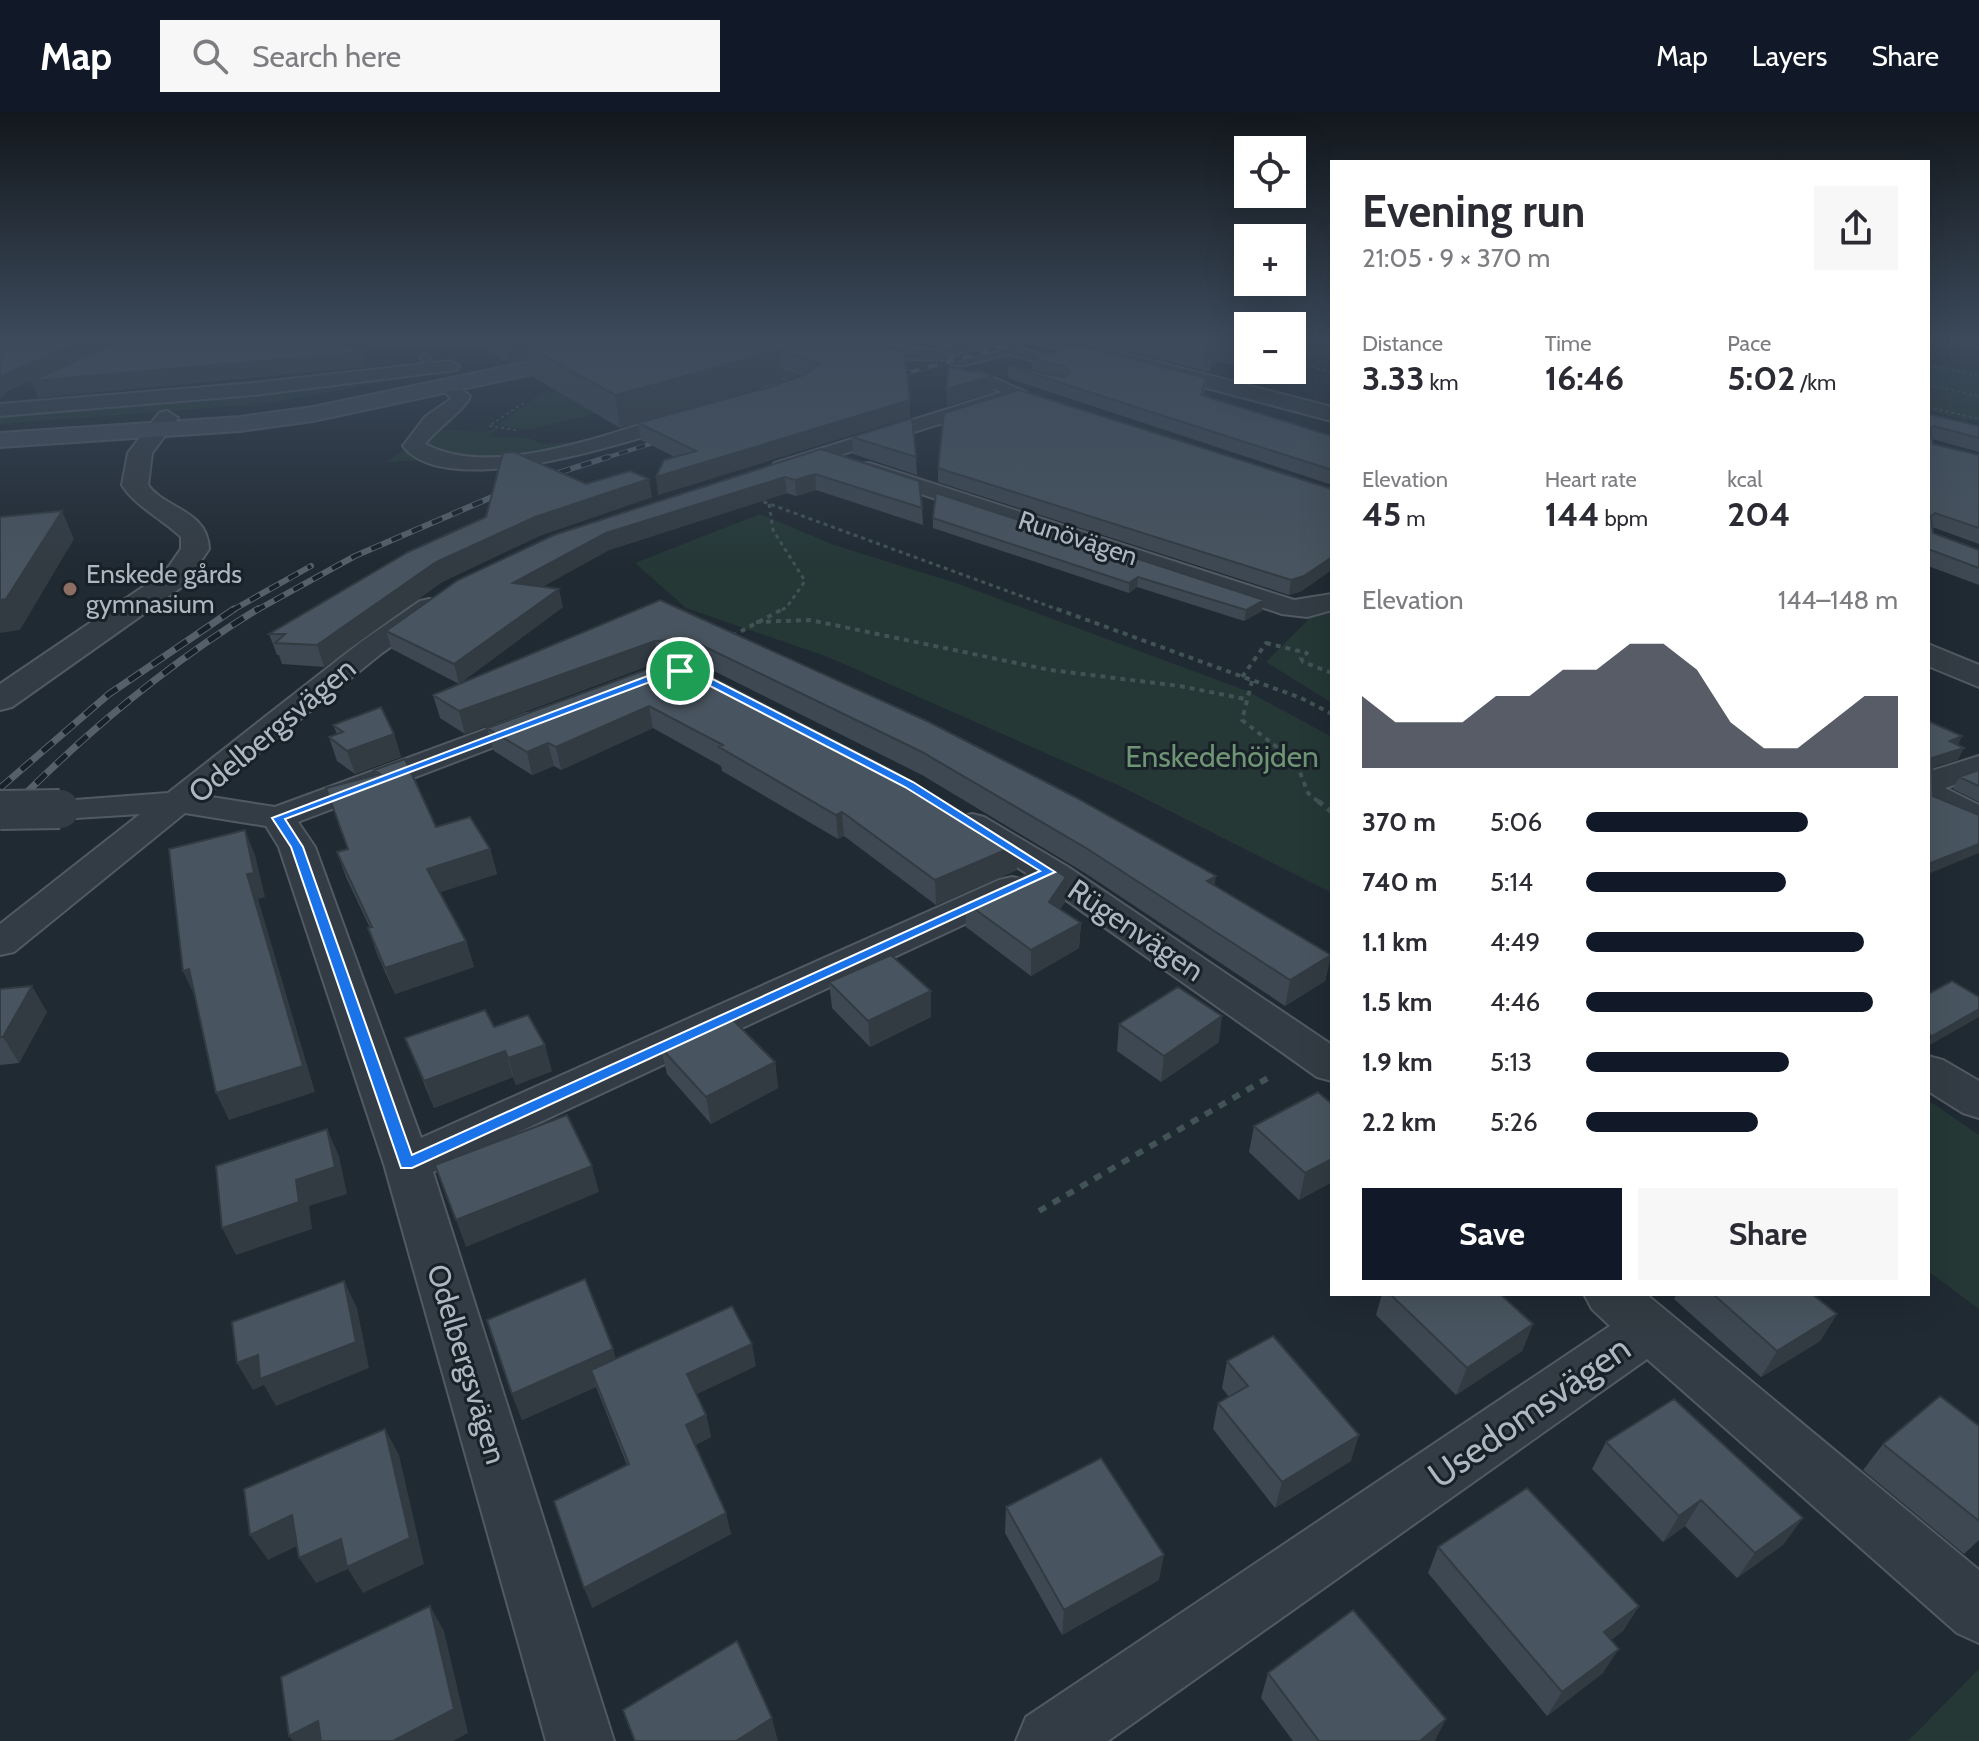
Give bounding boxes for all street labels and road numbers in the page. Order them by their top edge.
street label: Runövägen [1014,504,1142,572]
street label: Odelbergsvägen [181,649,363,811]
street label: Rügenvägen [1061,871,1211,989]
street label: Odelbergsvägen [419,1260,515,1468]
street label: Usedomsvägen [1420,1325,1638,1497]

